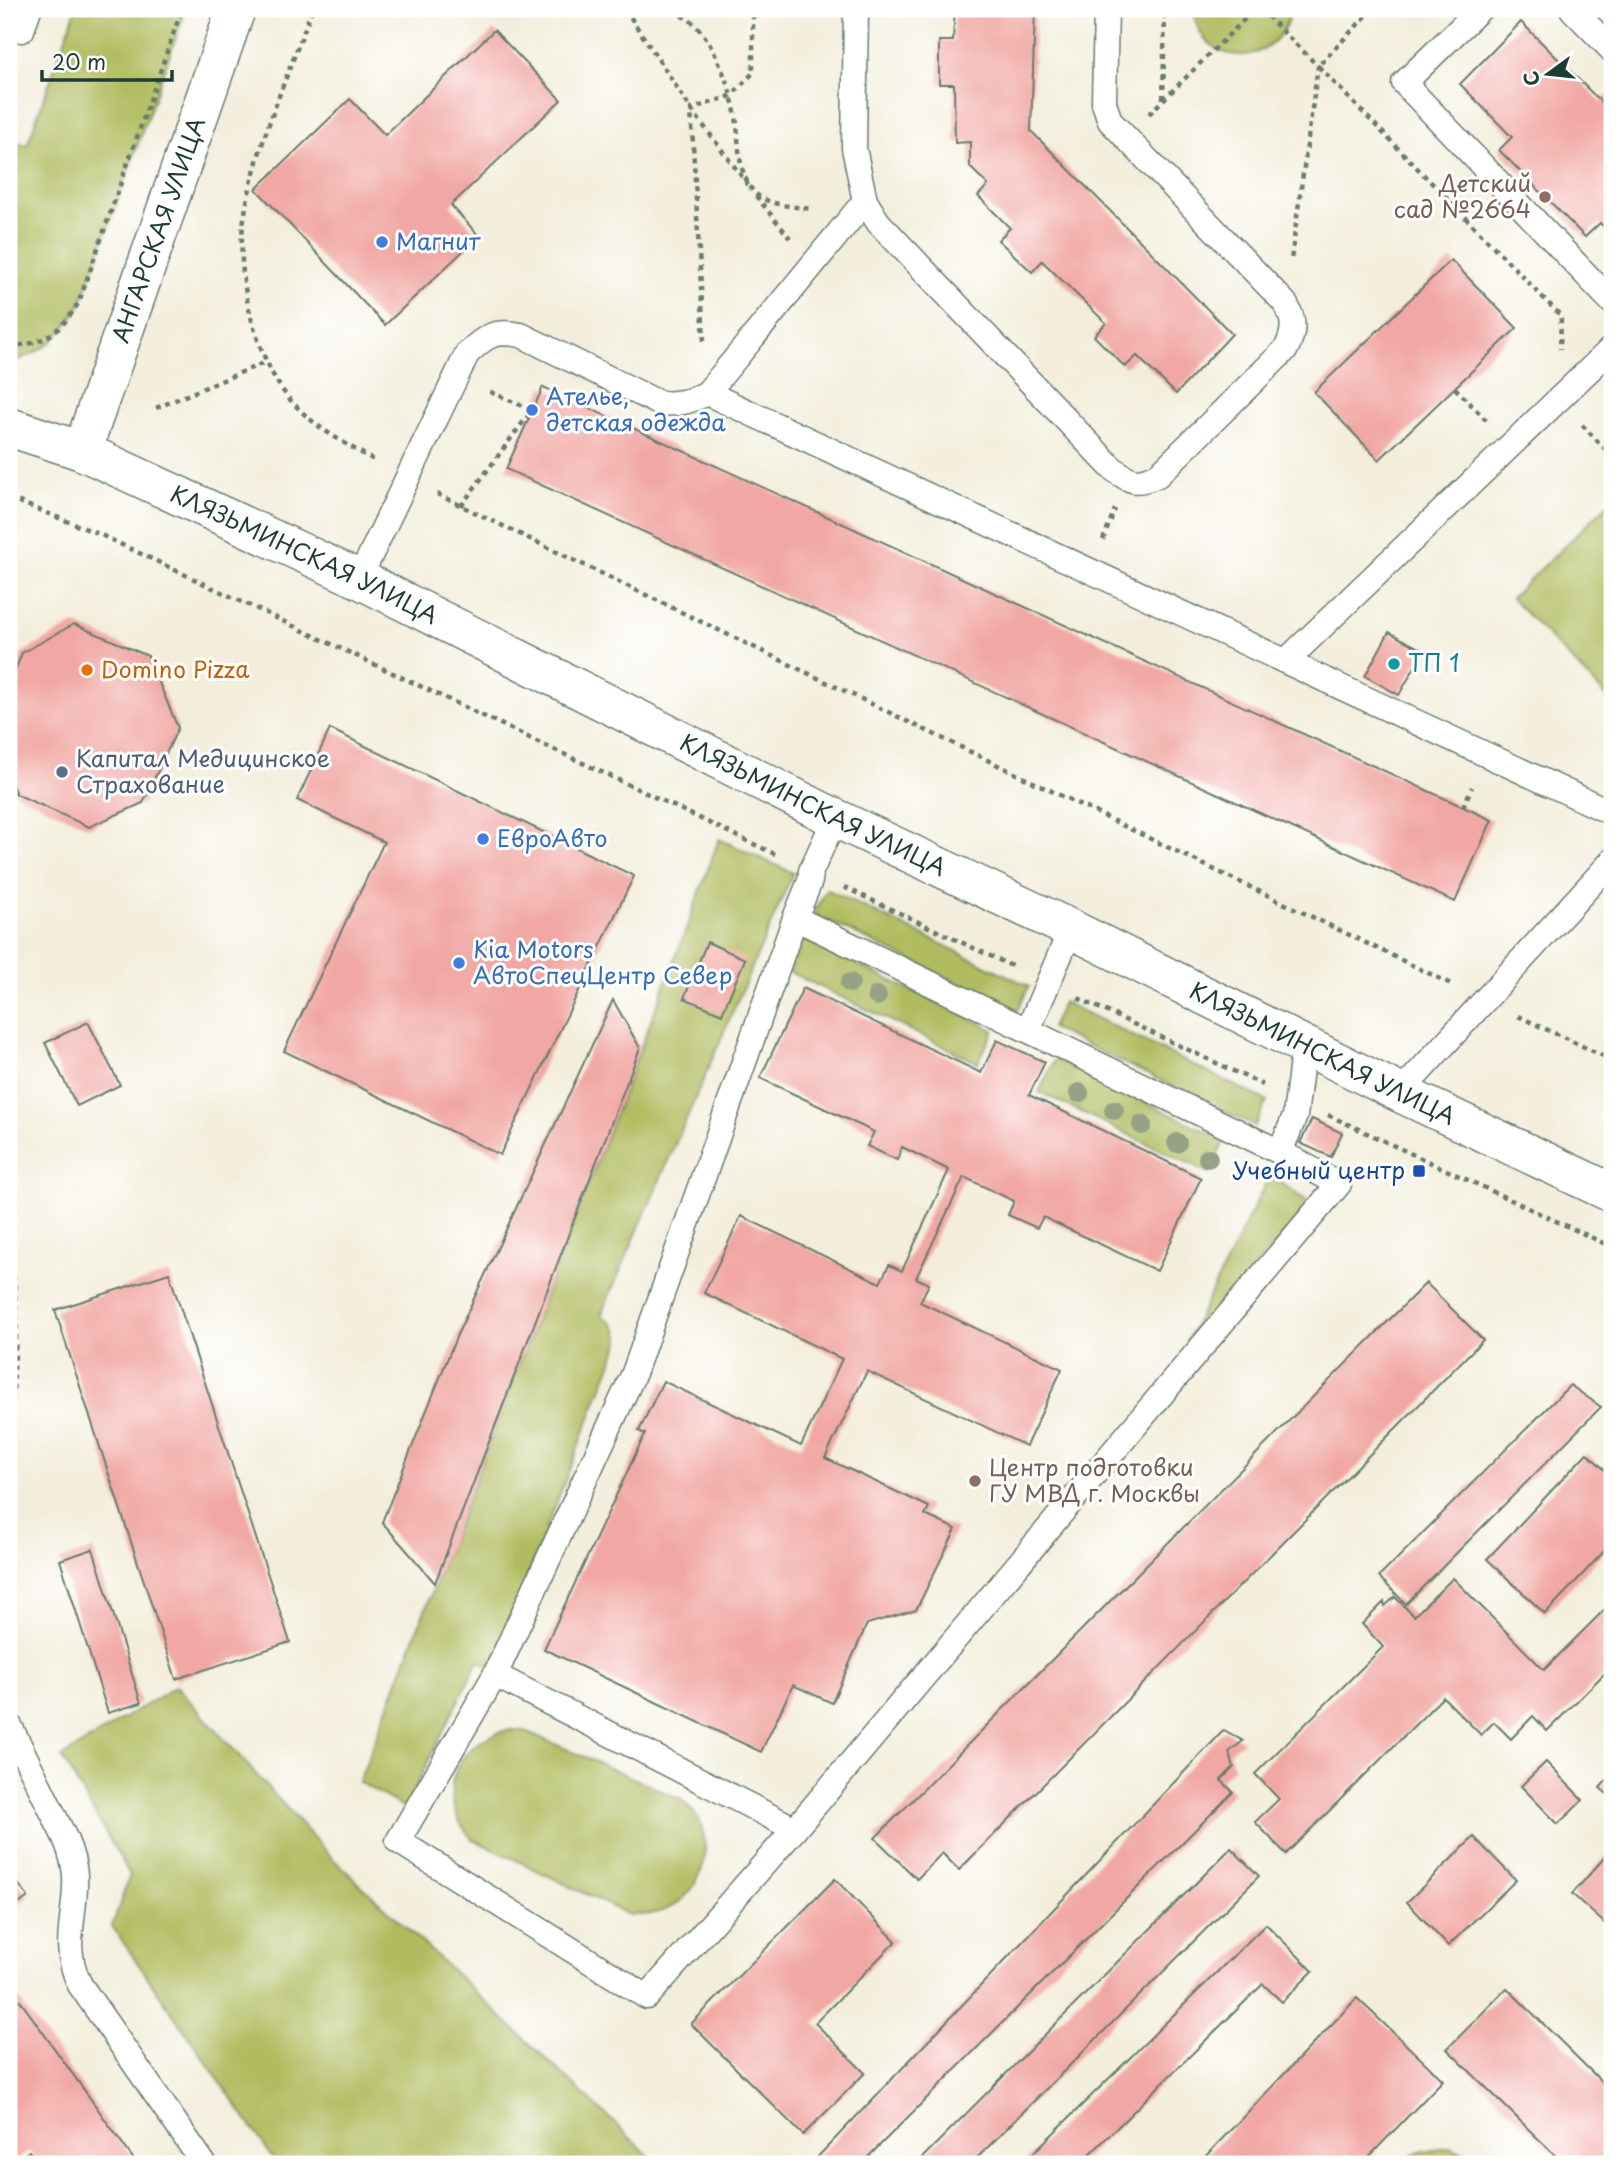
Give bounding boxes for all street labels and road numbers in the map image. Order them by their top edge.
street label: АНГАРСКАЯ УЛИЦА [102,112,213,347]
street label: КЛЯЗЬМИНСКАЯ УЛИЦА [165,475,445,632]
street label: КЛЯЗЬМИНСКАЯ УЛИЦА [674,724,952,884]
street label: КЛЯЗЬМИНСКАЯ УЛИЦА [1184,972,1462,1133]

